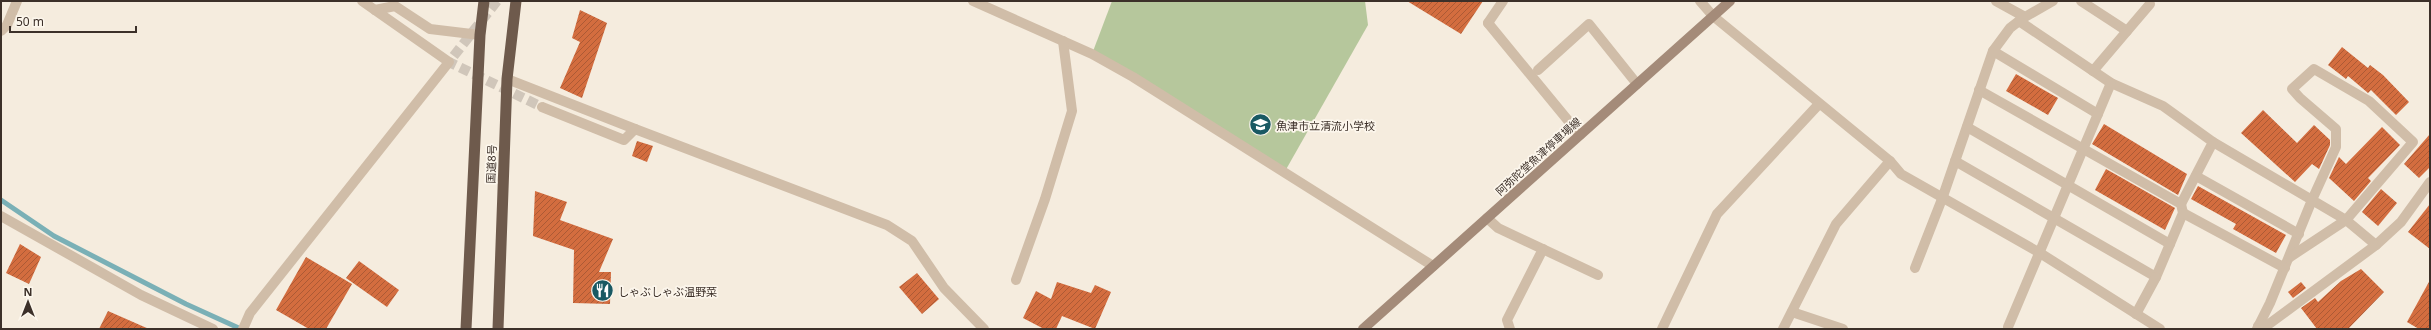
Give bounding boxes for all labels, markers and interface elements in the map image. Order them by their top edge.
scale bar [10,8,136,34]
text: 50 m [16,13,44,30]
school or university icon: 魚津市立清流小学校 [1247,112,1273,138]
street label: 阿弥陀堂魚津停車場線 [1492,114,1584,198]
place label: 魚津市立清流小学校 [1276,118,1375,133]
street label: 国道8号 [483,144,499,184]
restaurant icon: しゃぶしゃぶ温野菜 [590,278,616,304]
north arrow [8,282,48,322]
text: N [24,284,32,299]
place label: しゃぶしゃぶ温野菜 [618,284,717,299]

